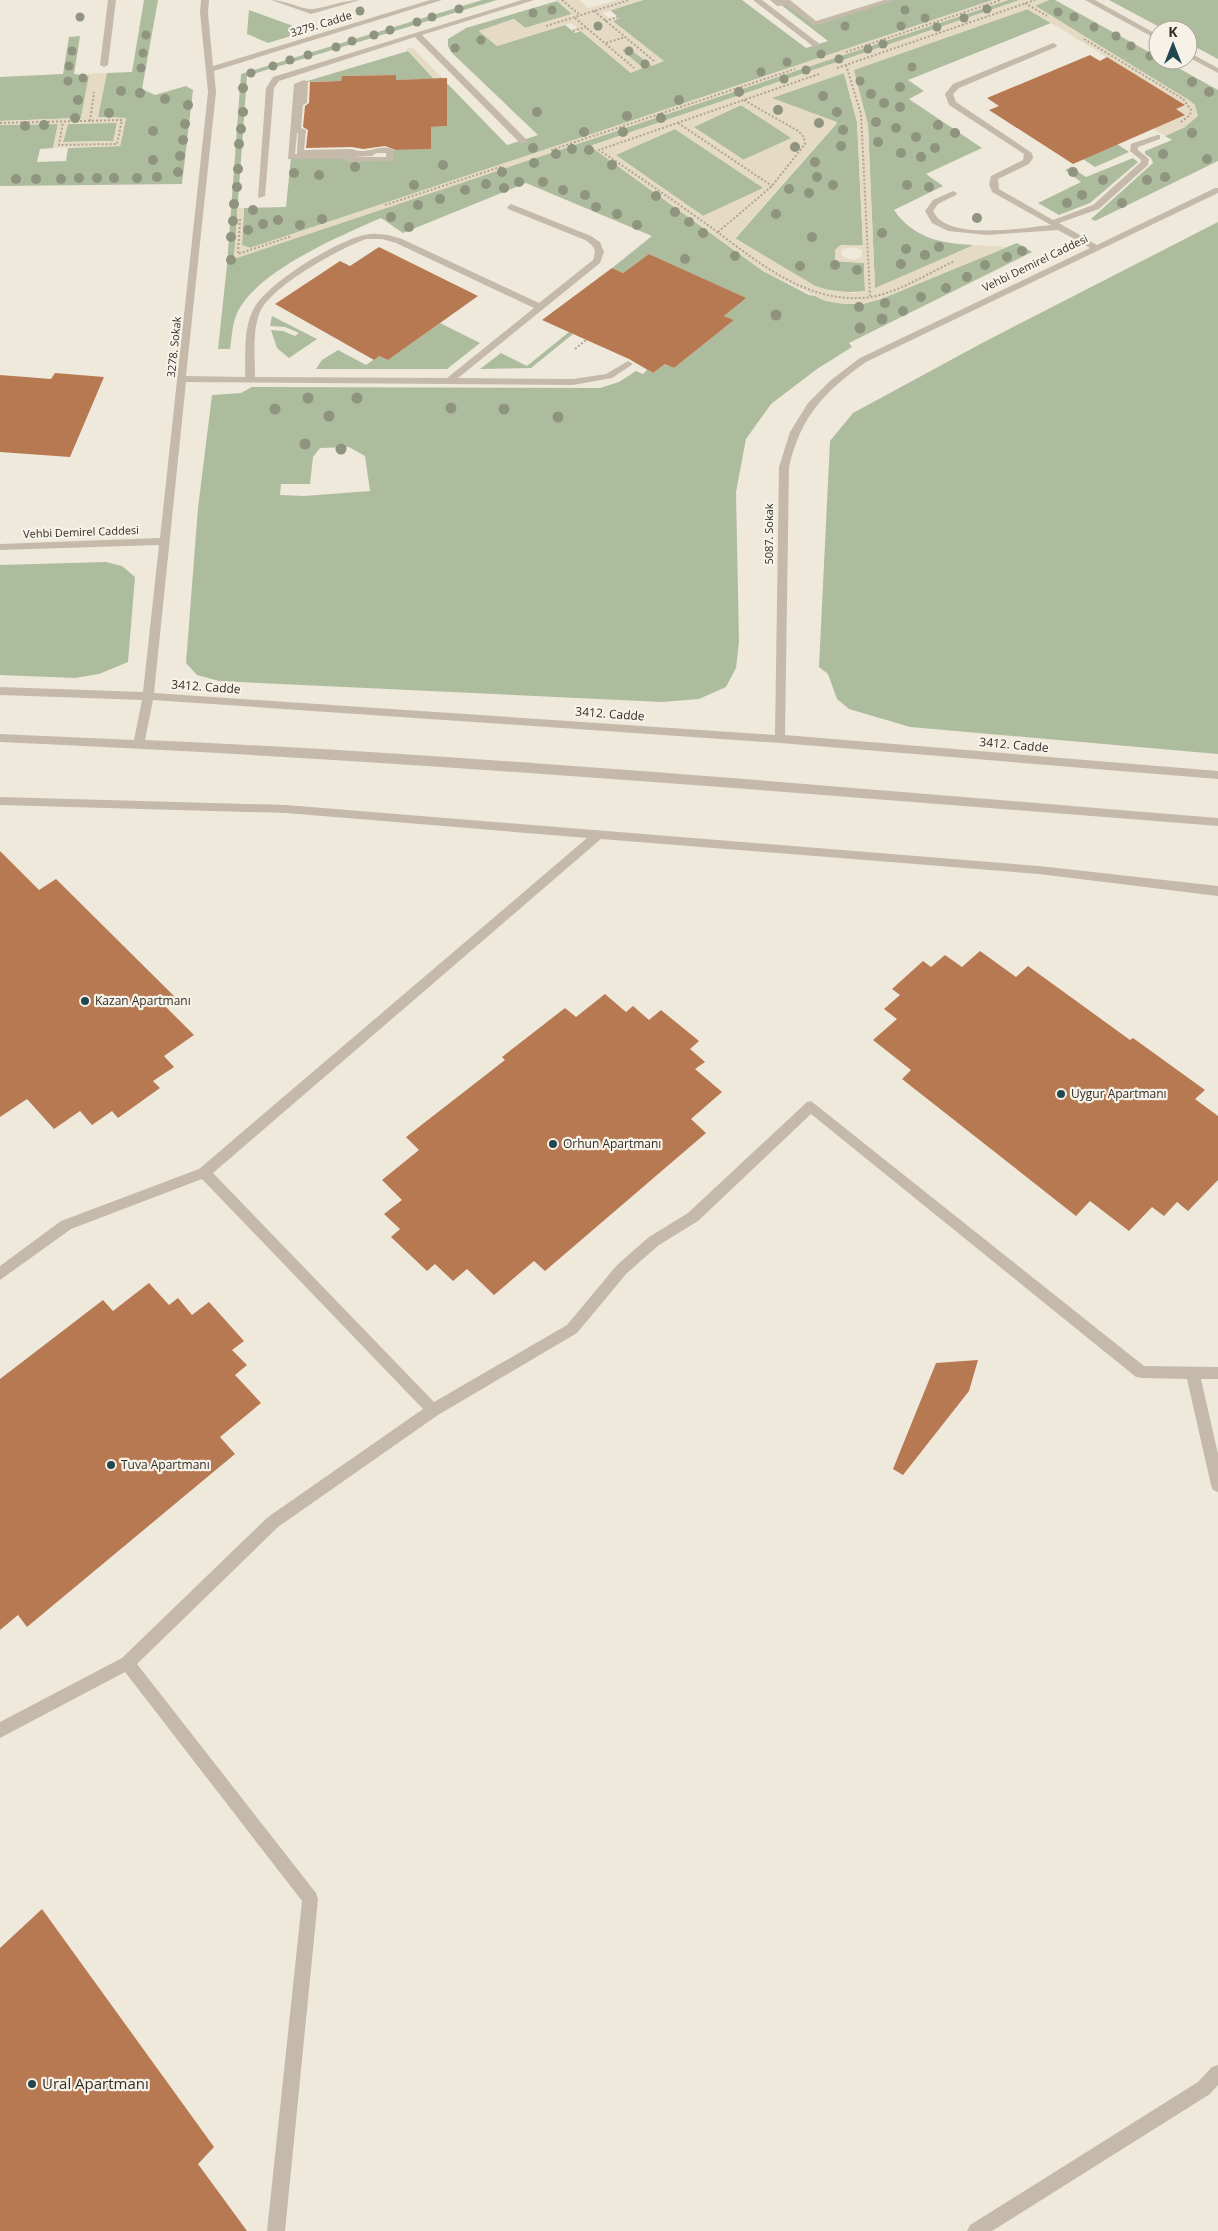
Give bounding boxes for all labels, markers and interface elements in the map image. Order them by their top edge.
street label: 3279. Cadde [288,7,353,40]
north arrow [1148,20,1198,70]
text: K [1168,22,1178,41]
street label: Vehbi Demirel Caddesi [979,230,1090,295]
street label: 3278. Sokak [163,316,184,378]
street label: 5087. Sokak [761,503,776,565]
street label: Vehbi Demirel Caddesi [23,522,139,541]
street label: 3412. Cadde [171,676,241,697]
street label: 3412. Cadde [575,703,645,724]
street label: 3412. Cadde [979,733,1050,756]
place label: Kazan Apartmanı [95,992,191,1009]
marker: Kazan Apartmanı [79,995,91,1007]
place label: Uygur Apartmanı [1071,1085,1167,1102]
marker: Uygur Apartmanı [1055,1088,1067,1100]
place label: Orhun Apartmanı [563,1135,661,1152]
marker: Orhun Apartmanı [547,1138,559,1150]
place label: Tuva Apartmanı [121,1456,210,1473]
marker: Tuva Apartmanı [105,1459,117,1471]
place label: Ural Apartmanı [42,2073,149,2093]
marker: Ural Apartmanı [26,2078,38,2090]

